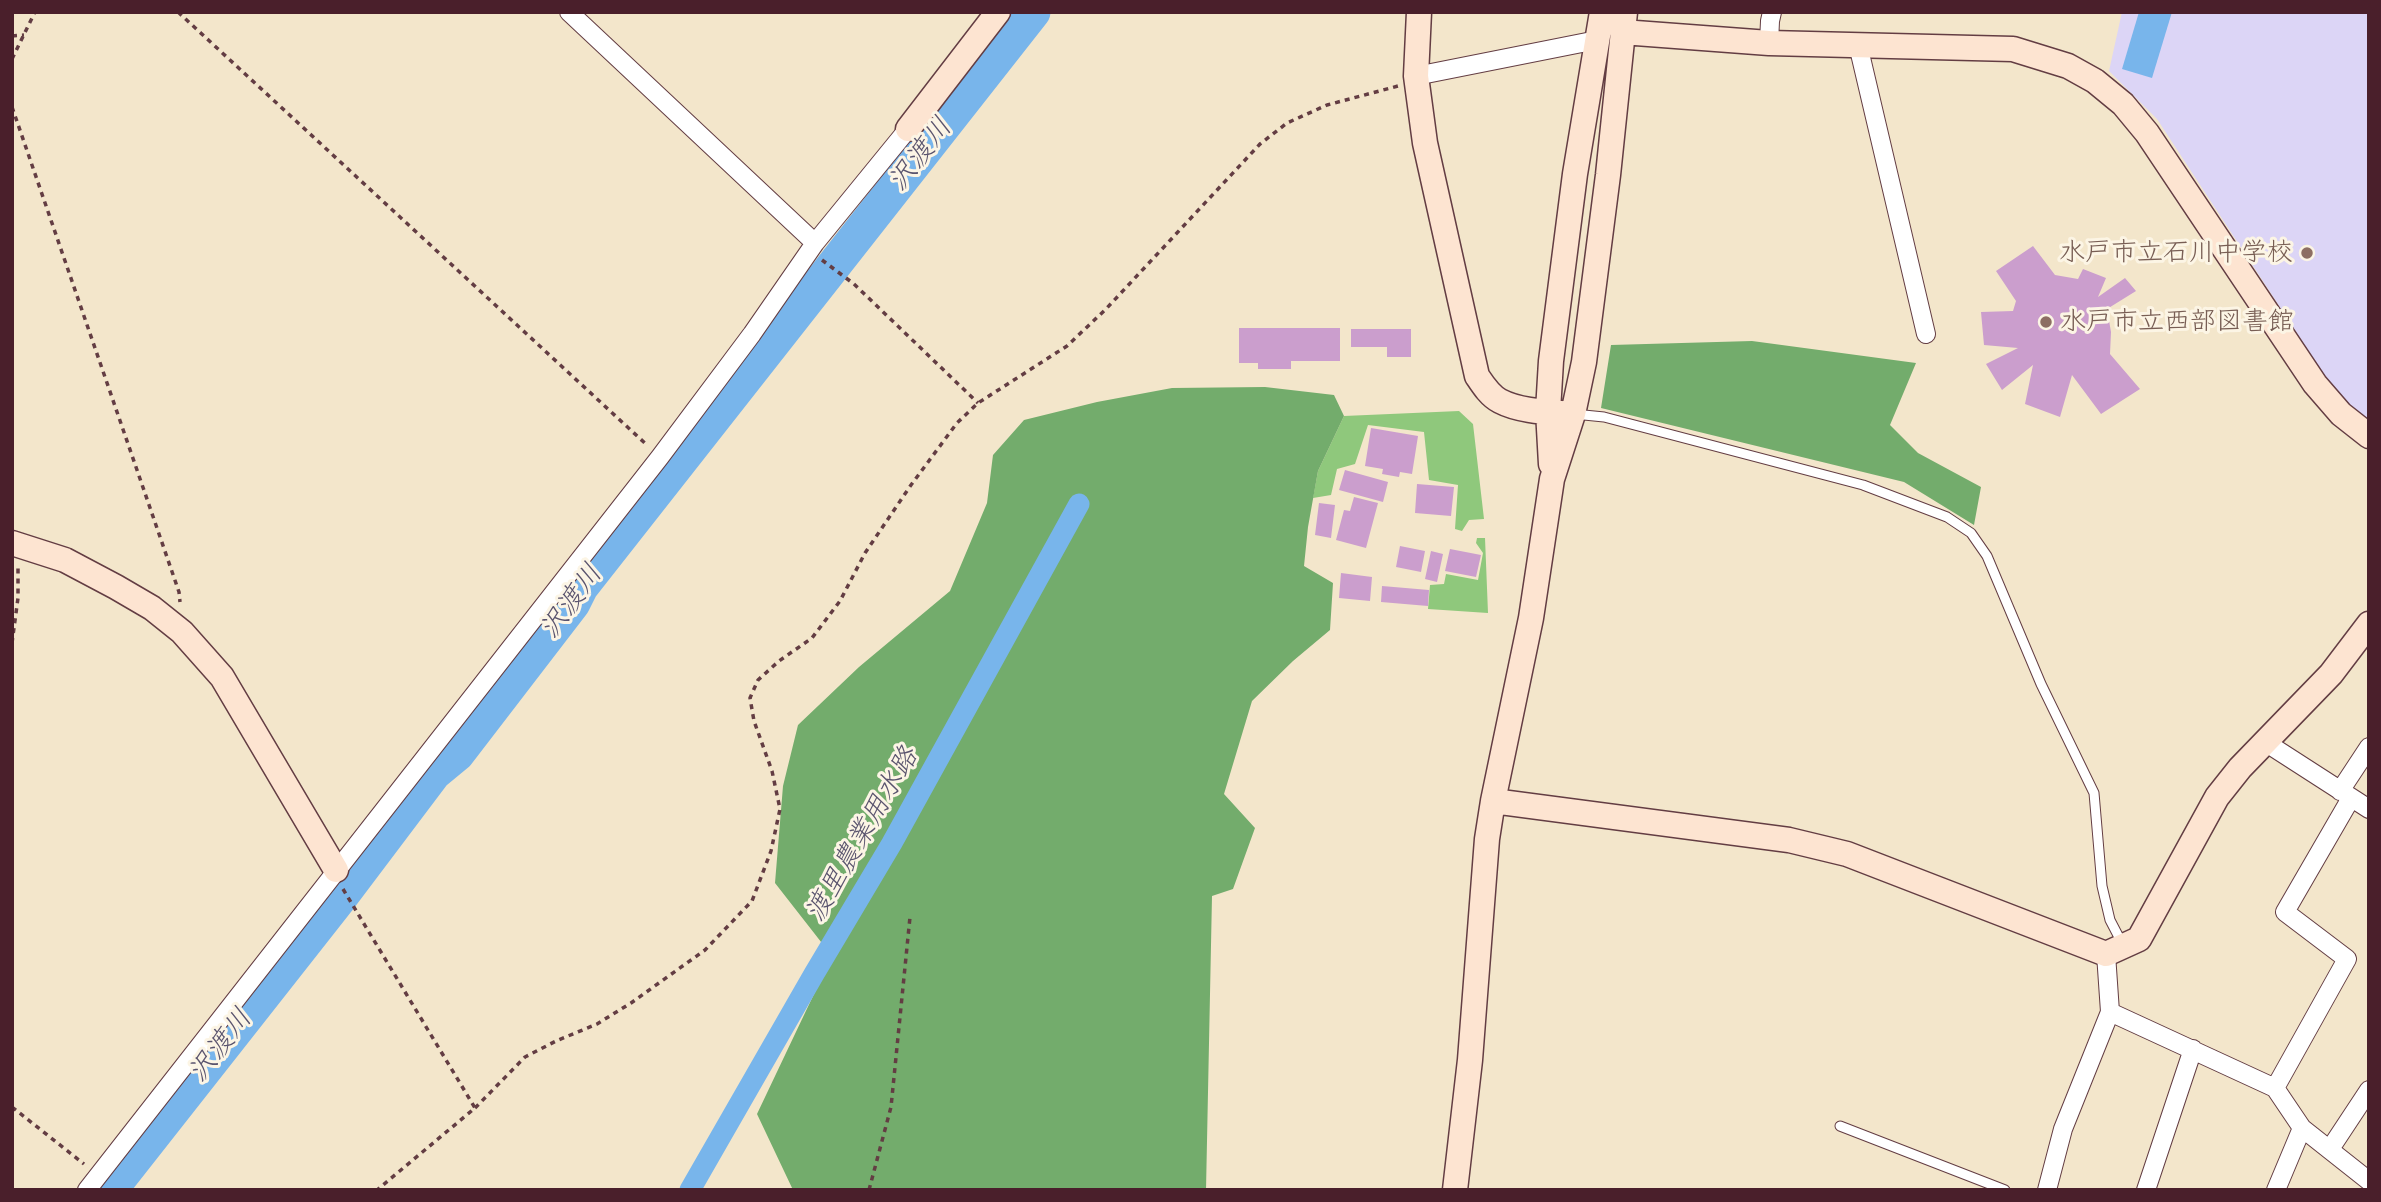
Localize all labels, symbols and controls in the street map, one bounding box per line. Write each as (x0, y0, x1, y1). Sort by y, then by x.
water label: 沢渡川 (882, 112, 960, 198)
place label: 水戸市立石川中学校 (2059, 237, 2293, 269)
marker: 水戸市立石川中学校 (2299, 245, 2315, 261)
place label: 水戸市立西部図書館 (2060, 306, 2294, 338)
marker: 水戸市立西部図書館 (2038, 314, 2054, 330)
water label: 沢渡川 (534, 558, 610, 646)
water label: 渡里農業用水路 (799, 742, 927, 928)
water label: 沢渡川 (182, 1003, 260, 1089)

